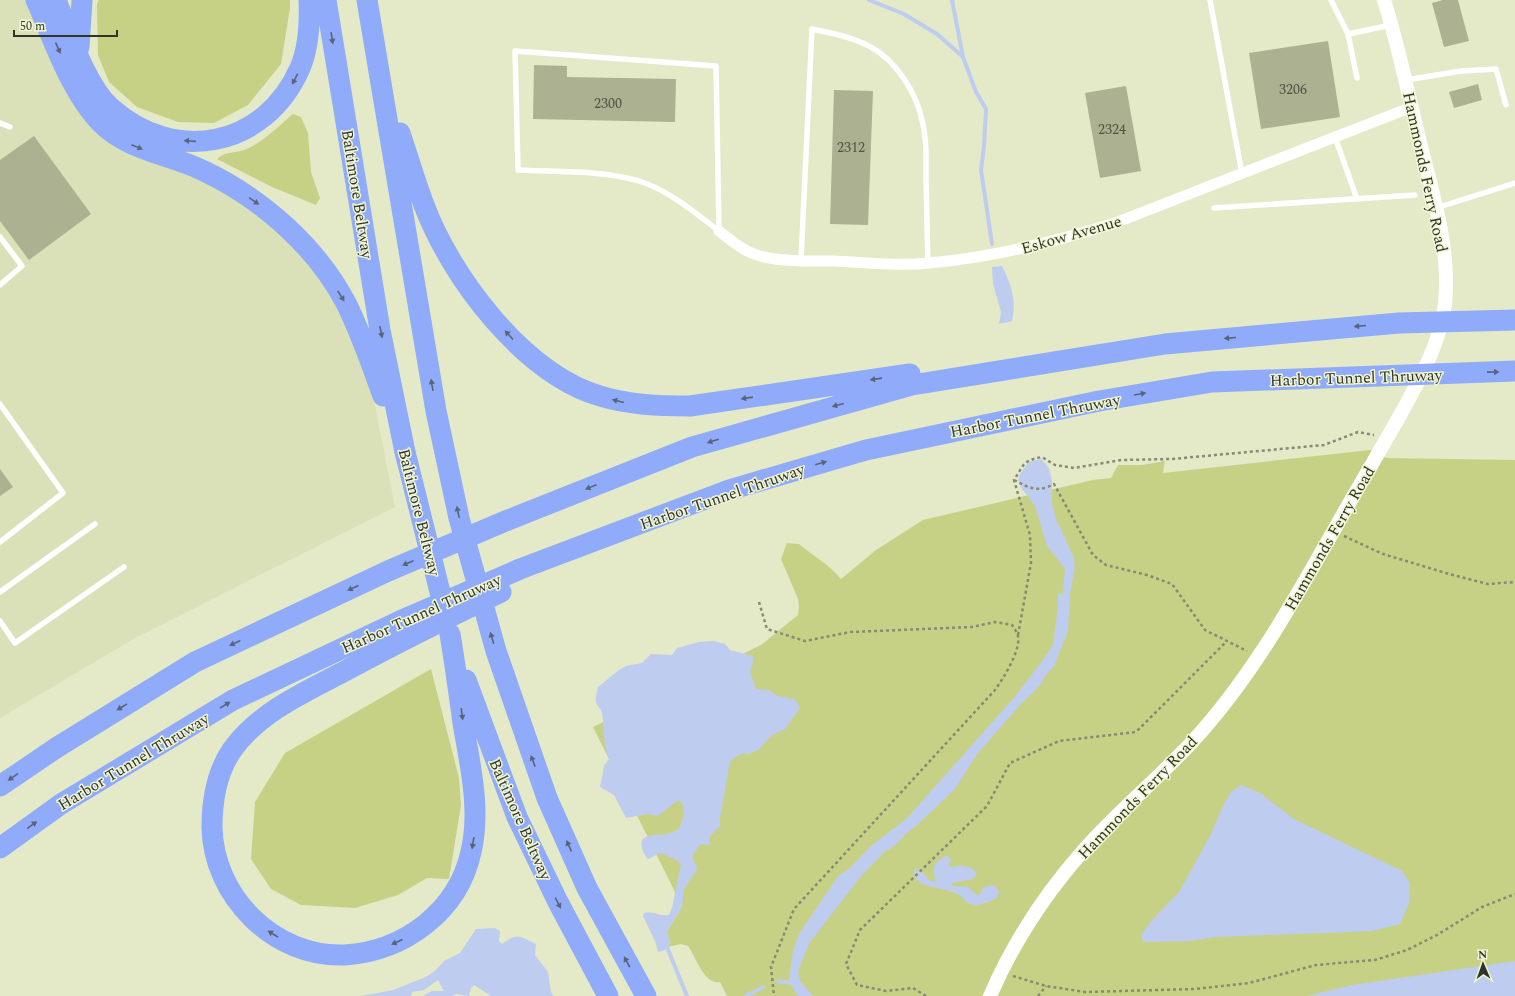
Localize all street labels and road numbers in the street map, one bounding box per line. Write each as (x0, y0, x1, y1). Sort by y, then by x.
street label: Hammonds Ferry Road (1396, 90, 1454, 255)
street label: Baltimore Beltway (335, 128, 379, 262)
street label: Eskow Avenue (1018, 209, 1124, 261)
street label: Harbor Tunnel Thruway (1269, 363, 1444, 393)
street label: Harbor Tunnel Thruway (948, 387, 1124, 444)
street label: Baltimore Beltway (392, 446, 447, 580)
street label: Harbor Tunnel Thruway (637, 457, 809, 536)
street label: Hammonds Ferry Road (1279, 462, 1381, 615)
street label: Harbor Tunnel Thruway (338, 567, 506, 660)
street label: Harbor Tunnel Thruway (53, 706, 215, 817)
street label: Hammonds Ferry Road (1072, 730, 1203, 865)
street label: Baltimore Beltway (483, 755, 558, 885)

